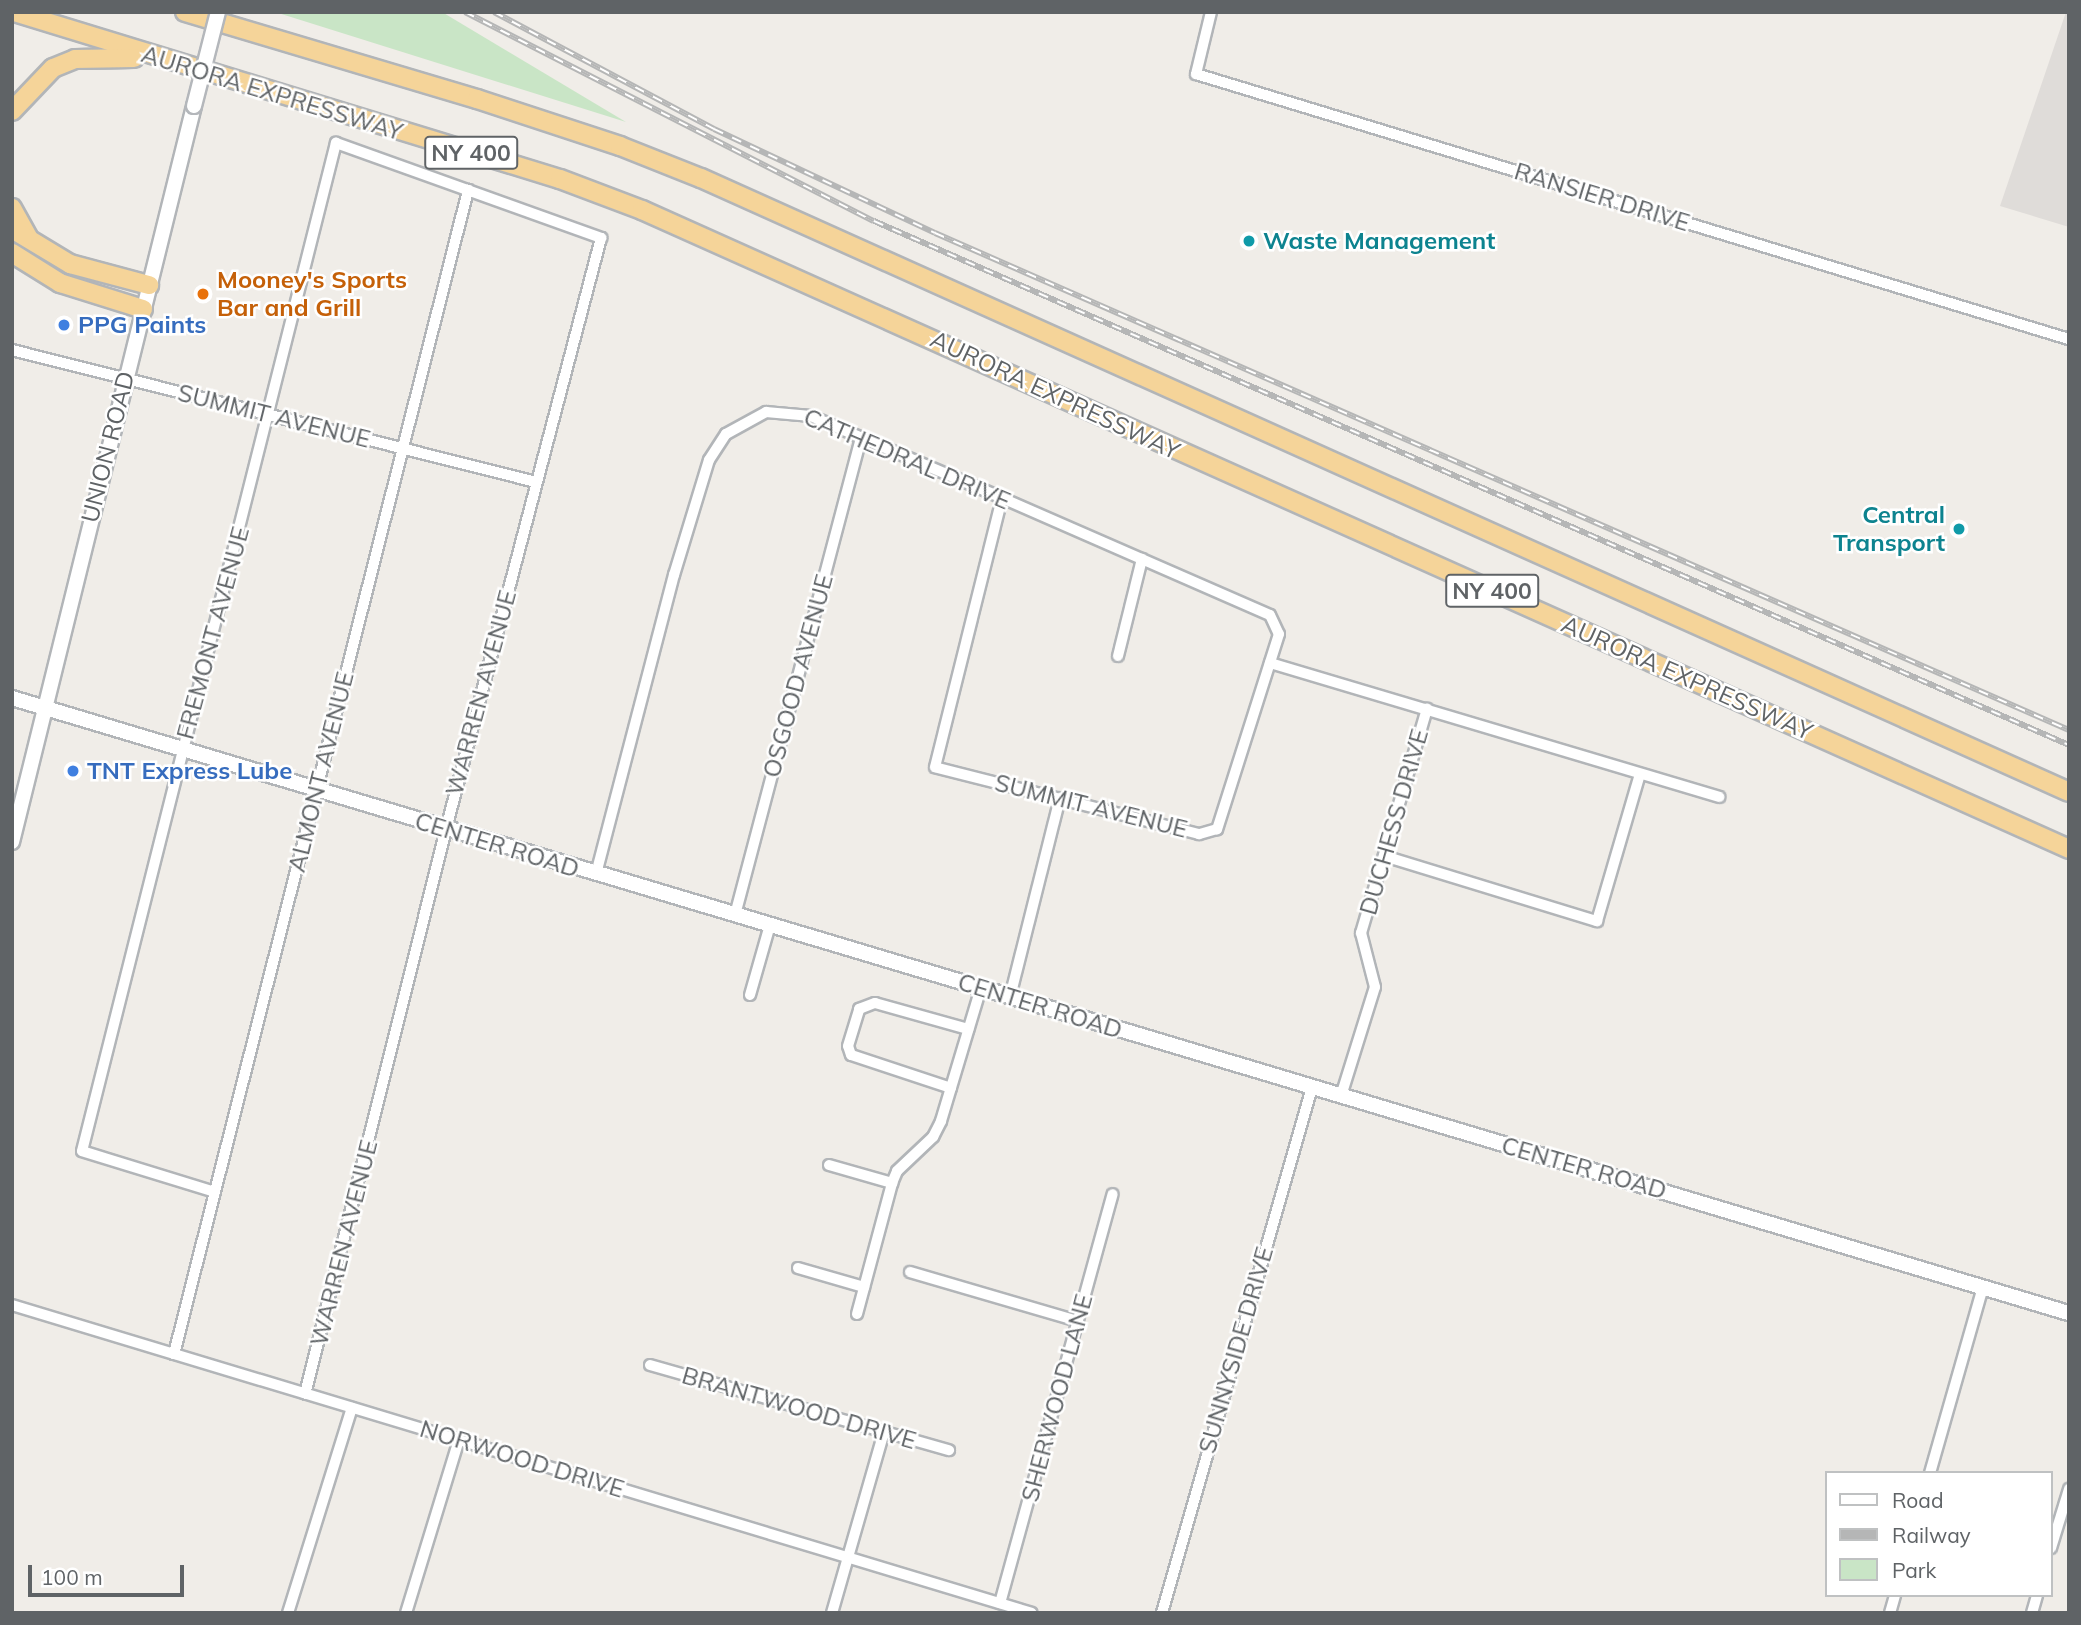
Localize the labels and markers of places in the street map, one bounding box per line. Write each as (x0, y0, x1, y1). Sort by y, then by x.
place label: Waste Management (1263, 227, 1495, 255)
marker: Waste Management (1241, 233, 1257, 249)
place label: Mooney's Sports Bar and Grill (217, 266, 407, 322)
marker: Mooney's Sports Bar and Grill (195, 286, 211, 302)
place label: PPG Paints (78, 311, 206, 339)
marker: PPG Paints (56, 317, 72, 333)
place label: Central Transport (1833, 501, 1945, 557)
marker: Central Transport (1951, 521, 1967, 537)
place label: TNT Express Lube (87, 757, 292, 785)
marker: TNT Express Lube (65, 763, 81, 779)

